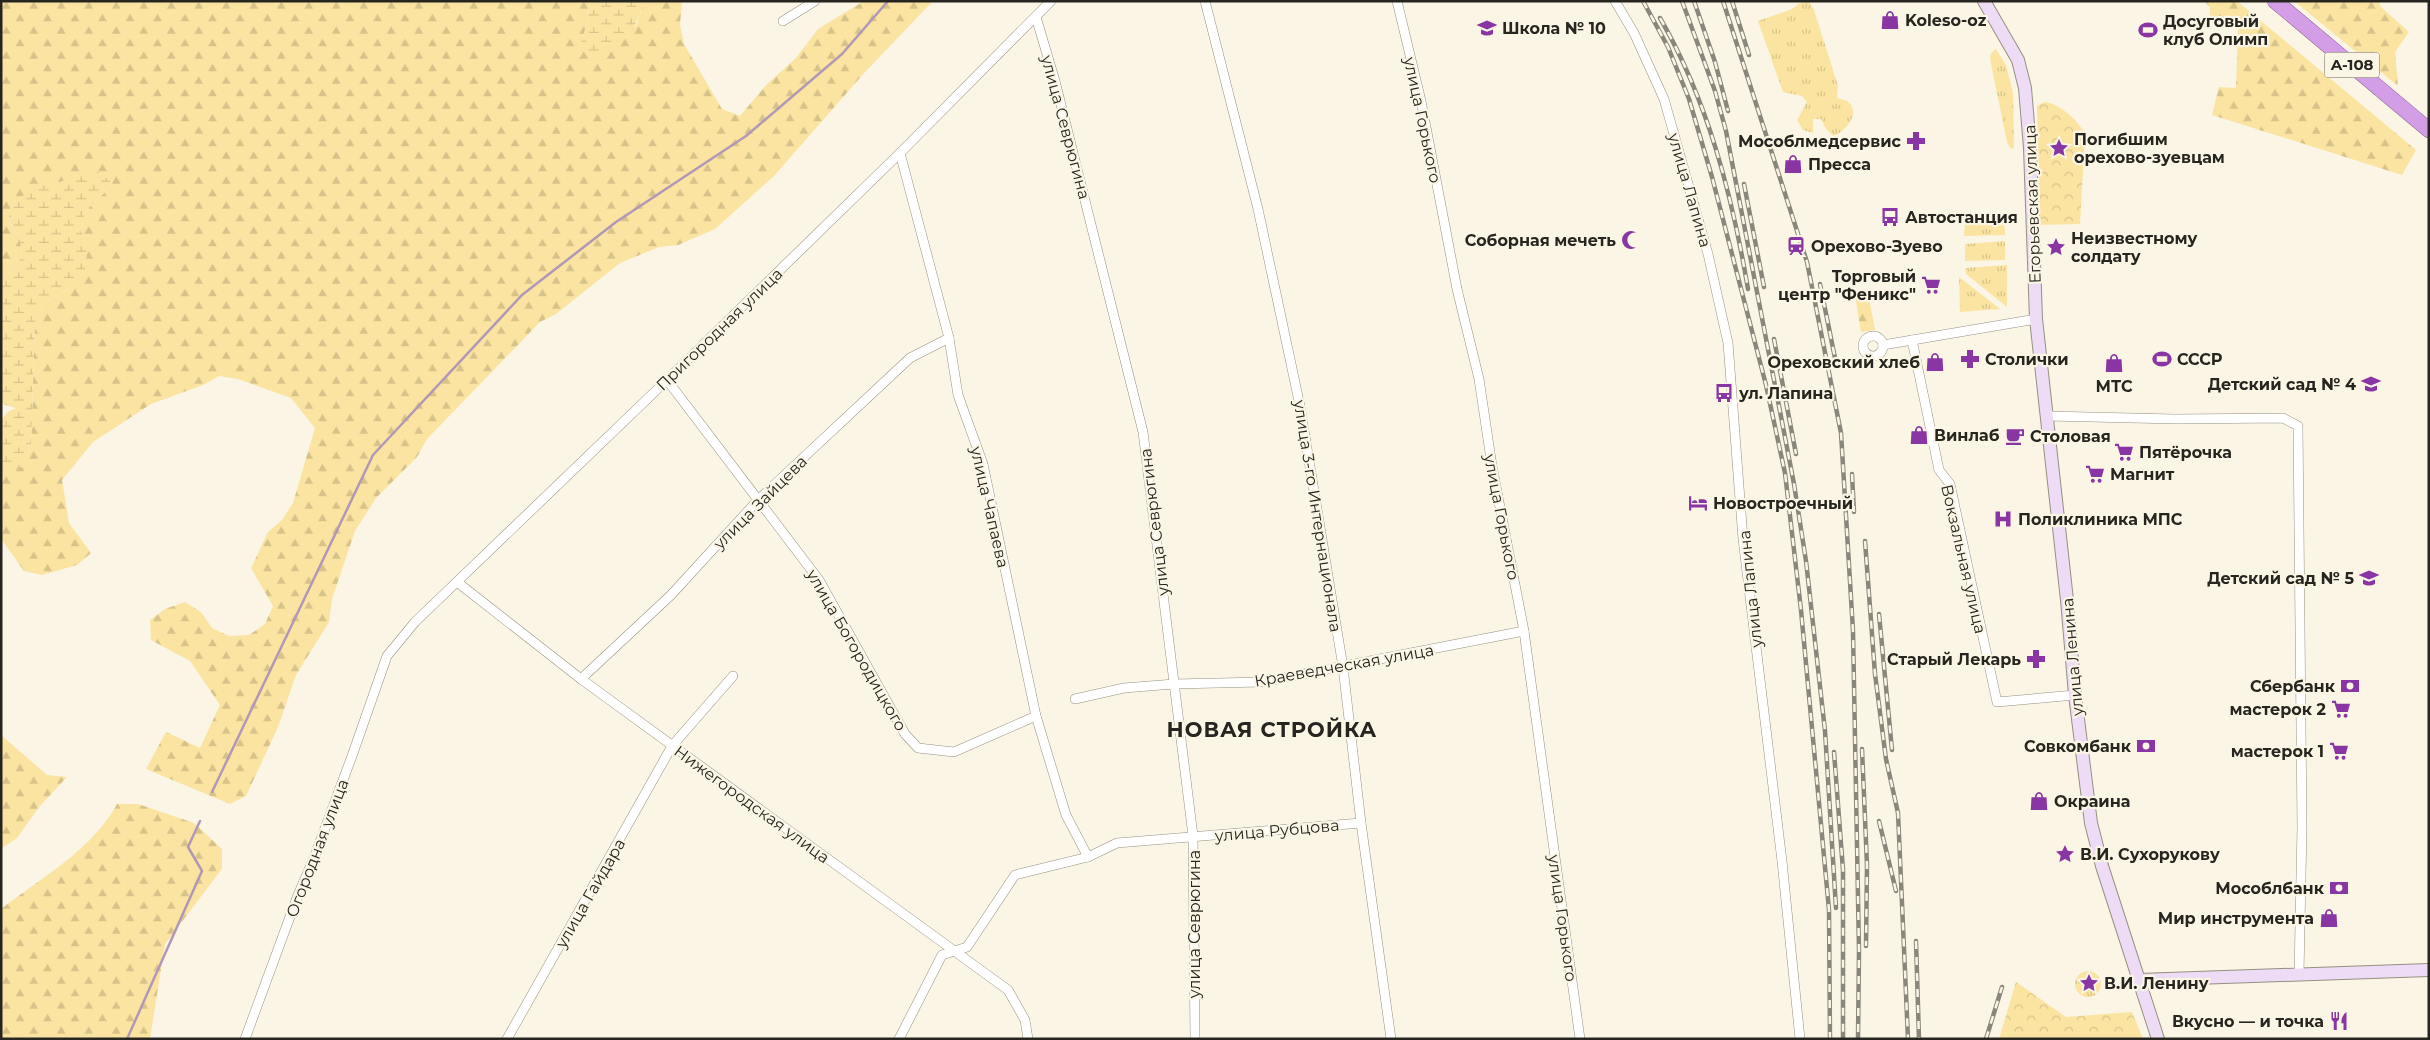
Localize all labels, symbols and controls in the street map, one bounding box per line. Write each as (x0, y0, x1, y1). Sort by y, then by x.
shop icon: Koleso-oz (1879, 9, 1901, 31)
place label: Koleso-oz (1905, 11, 1987, 30)
place label: Досуговый клуб Олимп (2163, 12, 2268, 49)
school or university icon: Школа № 10 (1476, 17, 1498, 39)
place label: Школа № 10 (1502, 19, 1606, 38)
sports icon: Досуговый клуб Олимп (2137, 19, 2159, 41)
street label: улица Севрюгина (1037, 52, 1094, 201)
road number: А-108 (2324, 52, 2380, 78)
street label: улица Горького (1400, 54, 1445, 185)
street label: Егорьевская улица (2020, 124, 2045, 284)
street label: улица Лапина (1664, 130, 1715, 249)
pharmacy icon: Мособлмедсервис (1905, 130, 1927, 152)
place label: Погибшим орехово-зуевцам (2074, 130, 2225, 167)
place label: Мособлмедсервис (1738, 132, 1902, 151)
place icon: Погибшим орехово-зуевцам (2048, 137, 2070, 159)
shop icon: Пресса (1782, 153, 1804, 175)
place label: Пресса (1808, 155, 1871, 174)
bus stop icon: Автостанция (1879, 206, 1901, 228)
place label: Автостанция (1905, 208, 2018, 227)
mosque icon: Соборная мечеть (1620, 229, 1642, 251)
place label: Неизвестному солдату (2071, 229, 2198, 266)
place label: Соборная мечеть (1465, 231, 1616, 250)
station icon: Орехово-Зуево (1785, 235, 1807, 257)
place icon: Неизвестному солдату (2045, 236, 2067, 258)
place label: Орехово-Зуево (1811, 237, 1943, 256)
street label: Пригородная улица (652, 264, 786, 395)
place label: Торговый центр "Феникс" (1778, 267, 1916, 304)
supermarket icon: Торговый центр "Феникс" (1920, 274, 1942, 296)
pharmacy icon: Столички (1959, 348, 1981, 370)
sports icon: СССР (2151, 348, 2173, 370)
place label: Столички (1985, 350, 2069, 369)
place label: СССР (2177, 350, 2223, 369)
shop icon: Ореховский хлеб (1924, 351, 1946, 373)
shop icon: МТС (2103, 352, 2125, 374)
place label: Ореховский хлеб (1768, 353, 1920, 372)
school or university icon: Детский сад № 4 (2360, 373, 2382, 395)
place label: Детский сад № 4 (2208, 375, 2356, 394)
place label: МТС (2095, 377, 2133, 396)
bus stop icon: ул. Лапина (1713, 382, 1735, 404)
place label: ул. Лапина (1738, 384, 1833, 403)
street label: улица 3-го Интернационала (1290, 398, 1345, 633)
shop icon: Винлаб (1908, 424, 1930, 446)
cafe icon: Столовая (2004, 425, 2026, 447)
place label: Винлаб (1934, 426, 2000, 445)
place label: Столовая (2030, 427, 2111, 446)
supermarket icon: Пятёрочка (2113, 441, 2135, 463)
place label: Пятёрочка (2139, 443, 2232, 462)
street label: улица Чапаева (966, 444, 1013, 570)
street label: улица Севрюгина (1136, 447, 1173, 598)
street label: улица Горького (1480, 451, 1523, 582)
street label: улица Зайцева (709, 452, 811, 554)
supermarket icon: Магнит (2084, 463, 2106, 485)
place label: Магнит (2110, 465, 2175, 484)
street label: Вокзальная улица (1937, 483, 1990, 636)
hotel icon: Новостроечный (1687, 492, 1709, 514)
place label: Новостроечный (1713, 494, 1853, 513)
hospital icon: Поликлиника МПС (1992, 508, 2014, 530)
place label: Поликлиника МПС (2018, 510, 2183, 529)
street label: улица Лапина (1735, 529, 1766, 650)
street label: улица Богородицкого (802, 565, 911, 734)
school or university icon: Детский сад № 5 (2358, 567, 2380, 589)
place label: Детский сад № 5 (2207, 569, 2354, 588)
street label: улица Ленина (2058, 597, 2087, 718)
street label: Краеведческая улица (1253, 640, 1435, 691)
pharmacy icon: Старый Лекарь (2025, 648, 2047, 670)
place label: Старый Лекарь (1887, 650, 2021, 669)
bank icon: Сбербанк (2339, 675, 2361, 697)
place label: Сбербанк (2250, 677, 2336, 696)
supermarket icon: мастерок 2 (2330, 698, 2352, 720)
place label: мастерок 2 (2230, 700, 2326, 719)
district label: НОВАЯ СТРОЙКА (1167, 717, 1377, 742)
bank icon: Совкомбанк (2135, 735, 2157, 757)
place label: Совкомбанк (2024, 737, 2132, 756)
supermarket icon: мастерок 1 (2328, 740, 2350, 762)
street label: Нижегородская улица (670, 742, 833, 867)
place label: мастерок 1 (2231, 742, 2324, 761)
street label: Огородная улица (282, 776, 353, 920)
shop icon: Окраина (2028, 790, 2050, 812)
place label: Окраина (2054, 792, 2131, 811)
street label: улица Рубцова (1213, 816, 1340, 845)
street label: улица Гайдара (551, 835, 629, 952)
place icon: В.И. Сухорукову (2054, 843, 2076, 865)
place label: В.И. Сухорукову (2080, 845, 2220, 864)
street label: улица Севрюгина (1185, 850, 1204, 999)
street label: улица Горького (1544, 852, 1581, 983)
bank icon: Мособлбанк (2328, 877, 2350, 899)
place label: Мособлбанк (2215, 879, 2325, 898)
shop icon: Мир инструмента (2318, 907, 2340, 929)
place label: Мир инструмента (2158, 909, 2314, 928)
place icon: В.И. Ленину (2078, 972, 2100, 994)
place label: В.И. Ленину (2104, 974, 2209, 993)
restaurant icon: Вкусно — и точка (2328, 1010, 2350, 1032)
place label: Вкусно — и точка (2172, 1012, 2324, 1031)

